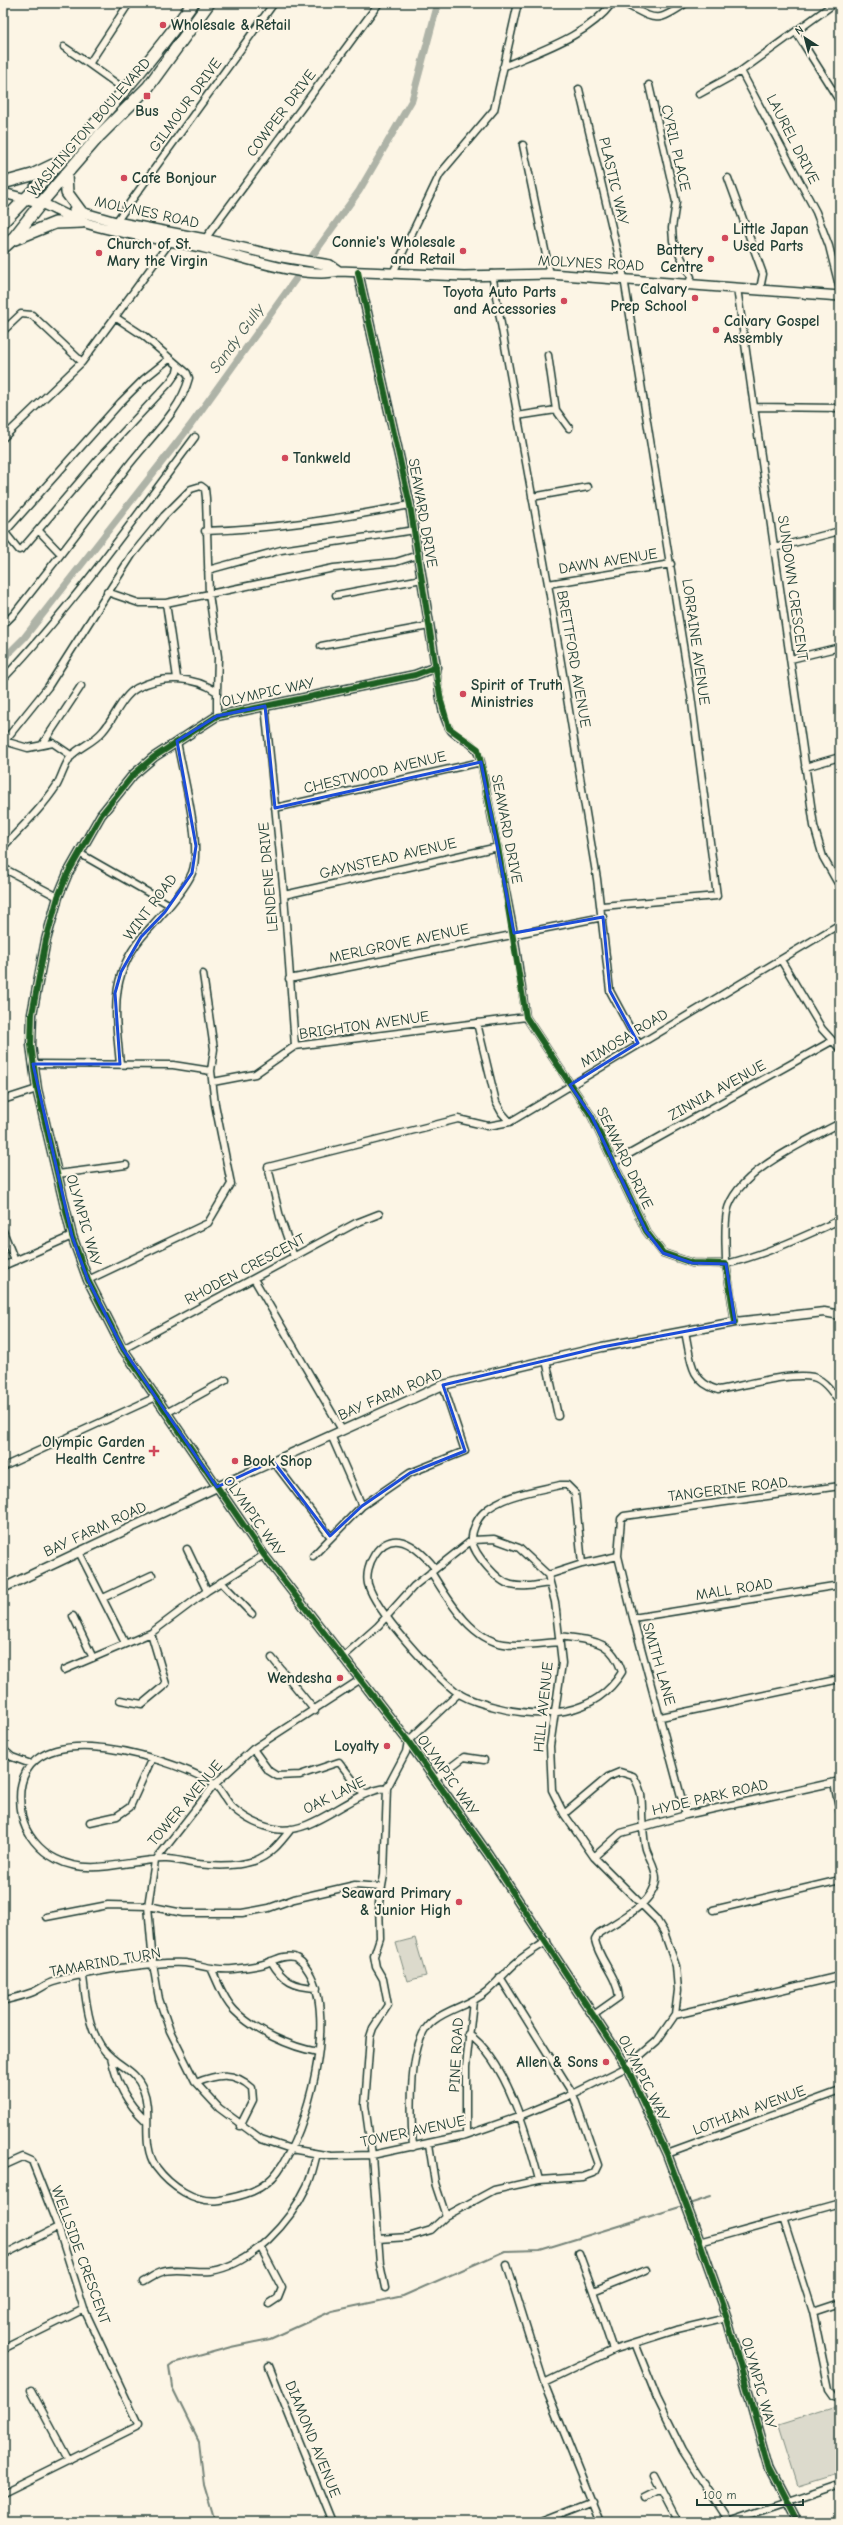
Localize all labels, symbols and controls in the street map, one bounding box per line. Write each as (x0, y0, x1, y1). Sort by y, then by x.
place label: Wholesale & Retail (171, 16, 291, 34)
north arrow (785, 18, 825, 58)
marker: Wholesale & Retail (158, 20, 168, 30)
text: N (793, 23, 806, 38)
street label: WASHINGTON BOULEVARD (24, 54, 154, 200)
street label: GILMOUR DRIVE (145, 54, 225, 156)
street label: COWPER DRIVE (242, 66, 320, 160)
marker: Bus (142, 91, 152, 101)
street label: LAUREL DRIVE (763, 91, 823, 187)
place label: Bus (135, 102, 159, 120)
street label: CYRIL PLACE (657, 103, 695, 193)
street label: PLASTIC WAY (595, 135, 633, 227)
place label: Cafe Bonjour (132, 169, 216, 187)
marker: Cafe Bonjour (119, 173, 129, 183)
street label: MOLYNES ROAD (93, 192, 201, 232)
place label: Little Japan Used Parts (733, 220, 809, 255)
place label: Connie's Wholesale and Retail (332, 233, 455, 268)
marker: Little Japan Used Parts (720, 233, 730, 243)
place label: Church of St. Mary the Virgin (107, 235, 208, 270)
place label: Battery Centre (656, 241, 703, 276)
marker: Connie's Wholesale and Retail (458, 246, 468, 256)
marker: Church of St. Mary the Virgin (94, 248, 104, 258)
street label: MOLYNES ROAD (537, 251, 645, 275)
marker: Battery Centre (706, 254, 716, 264)
place label: Calvary Prep School (610, 280, 687, 315)
place label: Toyota Auto Parts and Accessories (443, 283, 556, 318)
marker: Calvary Prep School (690, 293, 700, 303)
marker: Toyota Auto Parts and Accessories (559, 296, 569, 306)
water label: Sandy Gully (206, 300, 268, 377)
place label: Calvary Gospel Assembly (724, 312, 820, 347)
marker: Calvary Gospel Assembly (711, 325, 721, 335)
place label: Tankweld (293, 449, 351, 467)
marker: Tankweld (280, 453, 290, 463)
street label: SEAWARD DRIVE (404, 457, 442, 569)
street label: SUNDOWN CRESCENT (774, 514, 812, 662)
street label: DAWN AVENUE (557, 544, 659, 578)
street label: LORRAINE AVENUE (678, 578, 714, 706)
street label: BRETTFORD AVENUE (553, 589, 595, 729)
street label: OLYMPIC WAY (220, 673, 316, 711)
place label: Spirit of Truth Ministries (471, 676, 563, 711)
marker: Spirit of Truth Ministries (458, 689, 468, 699)
street label: CHESTWOOD AVENUE (302, 747, 448, 797)
street label: SEAWARD DRIVE (488, 773, 526, 885)
street label: LENDENE DRIVE (254, 821, 282, 933)
street label: GAYNSTEAD AVENUE (318, 833, 458, 883)
street label: WINT ROAD (119, 870, 181, 944)
street label: MERLGROVE AVENUE (327, 919, 471, 967)
street label: MIMOSA ROAD (577, 1005, 671, 1071)
street label: BRIGHTON AVENUE (298, 1007, 430, 1043)
street label: ZINNIA AVENUE (665, 1056, 769, 1124)
street label: SEAWARD DRIVE (593, 1104, 657, 1212)
street label: OLYMPIC WAY (62, 1172, 106, 1268)
street label: RHODEN CRESCENT (182, 1229, 309, 1308)
street label: BAY FARM ROAD (335, 1364, 445, 1424)
place label: Olympic Garden Health Centre (42, 1433, 145, 1468)
marker: Olympic Garden Health Centre (148, 1445, 160, 1457)
place label: Book Shop (243, 1452, 312, 1470)
marker: Book Shop (230, 1456, 240, 1466)
street label: OLYMPIC WAY (220, 1472, 289, 1560)
street label: TANGERINE ROAD (667, 1473, 789, 1505)
street label: BAY FARM ROAD (41, 1497, 149, 1561)
street label: MALL ROAD (694, 1574, 774, 1604)
street label: SMITH LANE (639, 1620, 679, 1708)
street label: HILL AVENUE (529, 1661, 557, 1753)
place label: Wendesha (267, 1669, 332, 1687)
marker: Wendesha (335, 1673, 345, 1683)
street label: OLYMPIC WAY (414, 1731, 483, 1819)
place label: Loyalty (334, 1737, 379, 1755)
marker: Loyalty (382, 1741, 392, 1751)
street label: TOWER AVENUE (144, 1756, 226, 1850)
street label: OAK LANE (300, 1772, 368, 1818)
street label: HYDE PARK ROAD (650, 1775, 770, 1819)
place label: Seaward Primary & Junior High (342, 1884, 451, 1919)
marker: Seaward Primary & Junior High (454, 1897, 464, 1907)
street label: TAMARIND TURN (48, 1943, 162, 1981)
street label: PINE ROAD (445, 2017, 467, 2093)
street label: OLYMPIC WAY (615, 2032, 673, 2124)
place label: Allen & Sons (517, 2053, 598, 2071)
marker: Allen & Sons (601, 2057, 611, 2067)
street label: LOTHIAN AVENUE (690, 2081, 808, 2139)
street label: TOWER AVENUE (359, 2111, 467, 2151)
street label: WELLSIDE CRESCENT (48, 2183, 115, 2327)
street label: OLYMPIC WAY (737, 2335, 781, 2431)
street label: DIAMOND AVENUE (281, 2378, 345, 2500)
scale bar (697, 2481, 803, 2507)
text: 100 m (703, 2488, 736, 2502)

